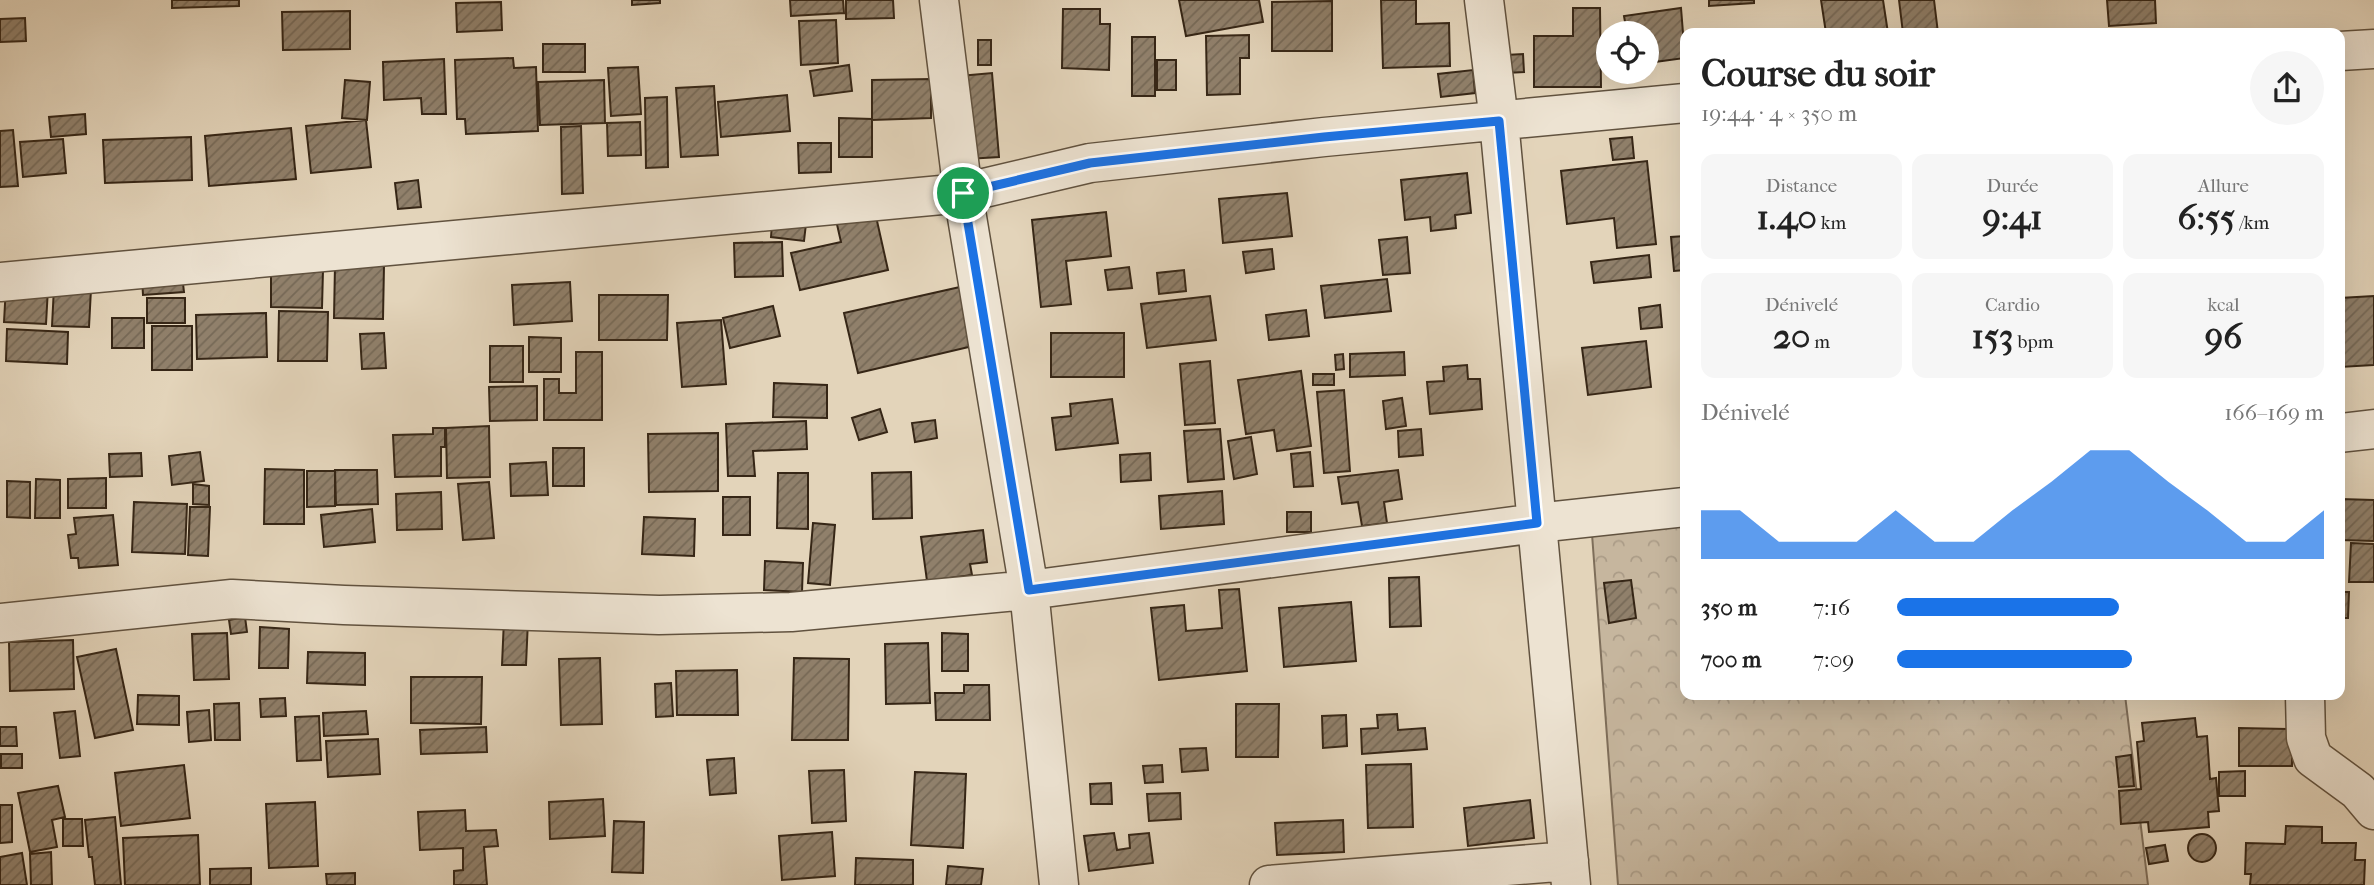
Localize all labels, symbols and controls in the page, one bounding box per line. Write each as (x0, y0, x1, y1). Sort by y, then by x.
map controls (1596, 21, 1659, 84)
button: locate (1596, 21, 1659, 84)
text: Course du soir (1701, 51, 1935, 96)
button: share (2250, 51, 2324, 125)
text: 19:44 · 4 × 350 m (1701, 100, 1857, 127)
pin (933, 163, 993, 223)
icon: arrive (944, 174, 982, 212)
text: Distance (1766, 175, 1837, 197)
text: Durée (1986, 175, 2039, 197)
text: Allure (2198, 175, 2249, 197)
text: 1.40 (1757, 197, 1817, 238)
text: 9:41 (1983, 197, 2043, 238)
text: 6:55 (2178, 197, 2235, 238)
text: km (1817, 212, 1846, 234)
text: /km (2235, 212, 2269, 234)
text: Dénivelé (1765, 294, 1838, 316)
text: Cardio (1985, 294, 2040, 316)
text: kcal (2208, 294, 2239, 316)
text: 20 (1773, 316, 1810, 357)
text: 153 (1972, 316, 2013, 357)
text: 96 (2205, 316, 2242, 357)
text: m (1810, 331, 1830, 353)
text: bpm (2013, 331, 2053, 353)
text: Dénivelé (1701, 399, 1790, 426)
text: 166–169 m (2224, 399, 2324, 426)
text: 350 m (1701, 594, 1757, 621)
text: 7:16 (1813, 594, 1850, 621)
text: 700 m (1701, 646, 1761, 673)
text: 7:09 (1813, 646, 1854, 673)

